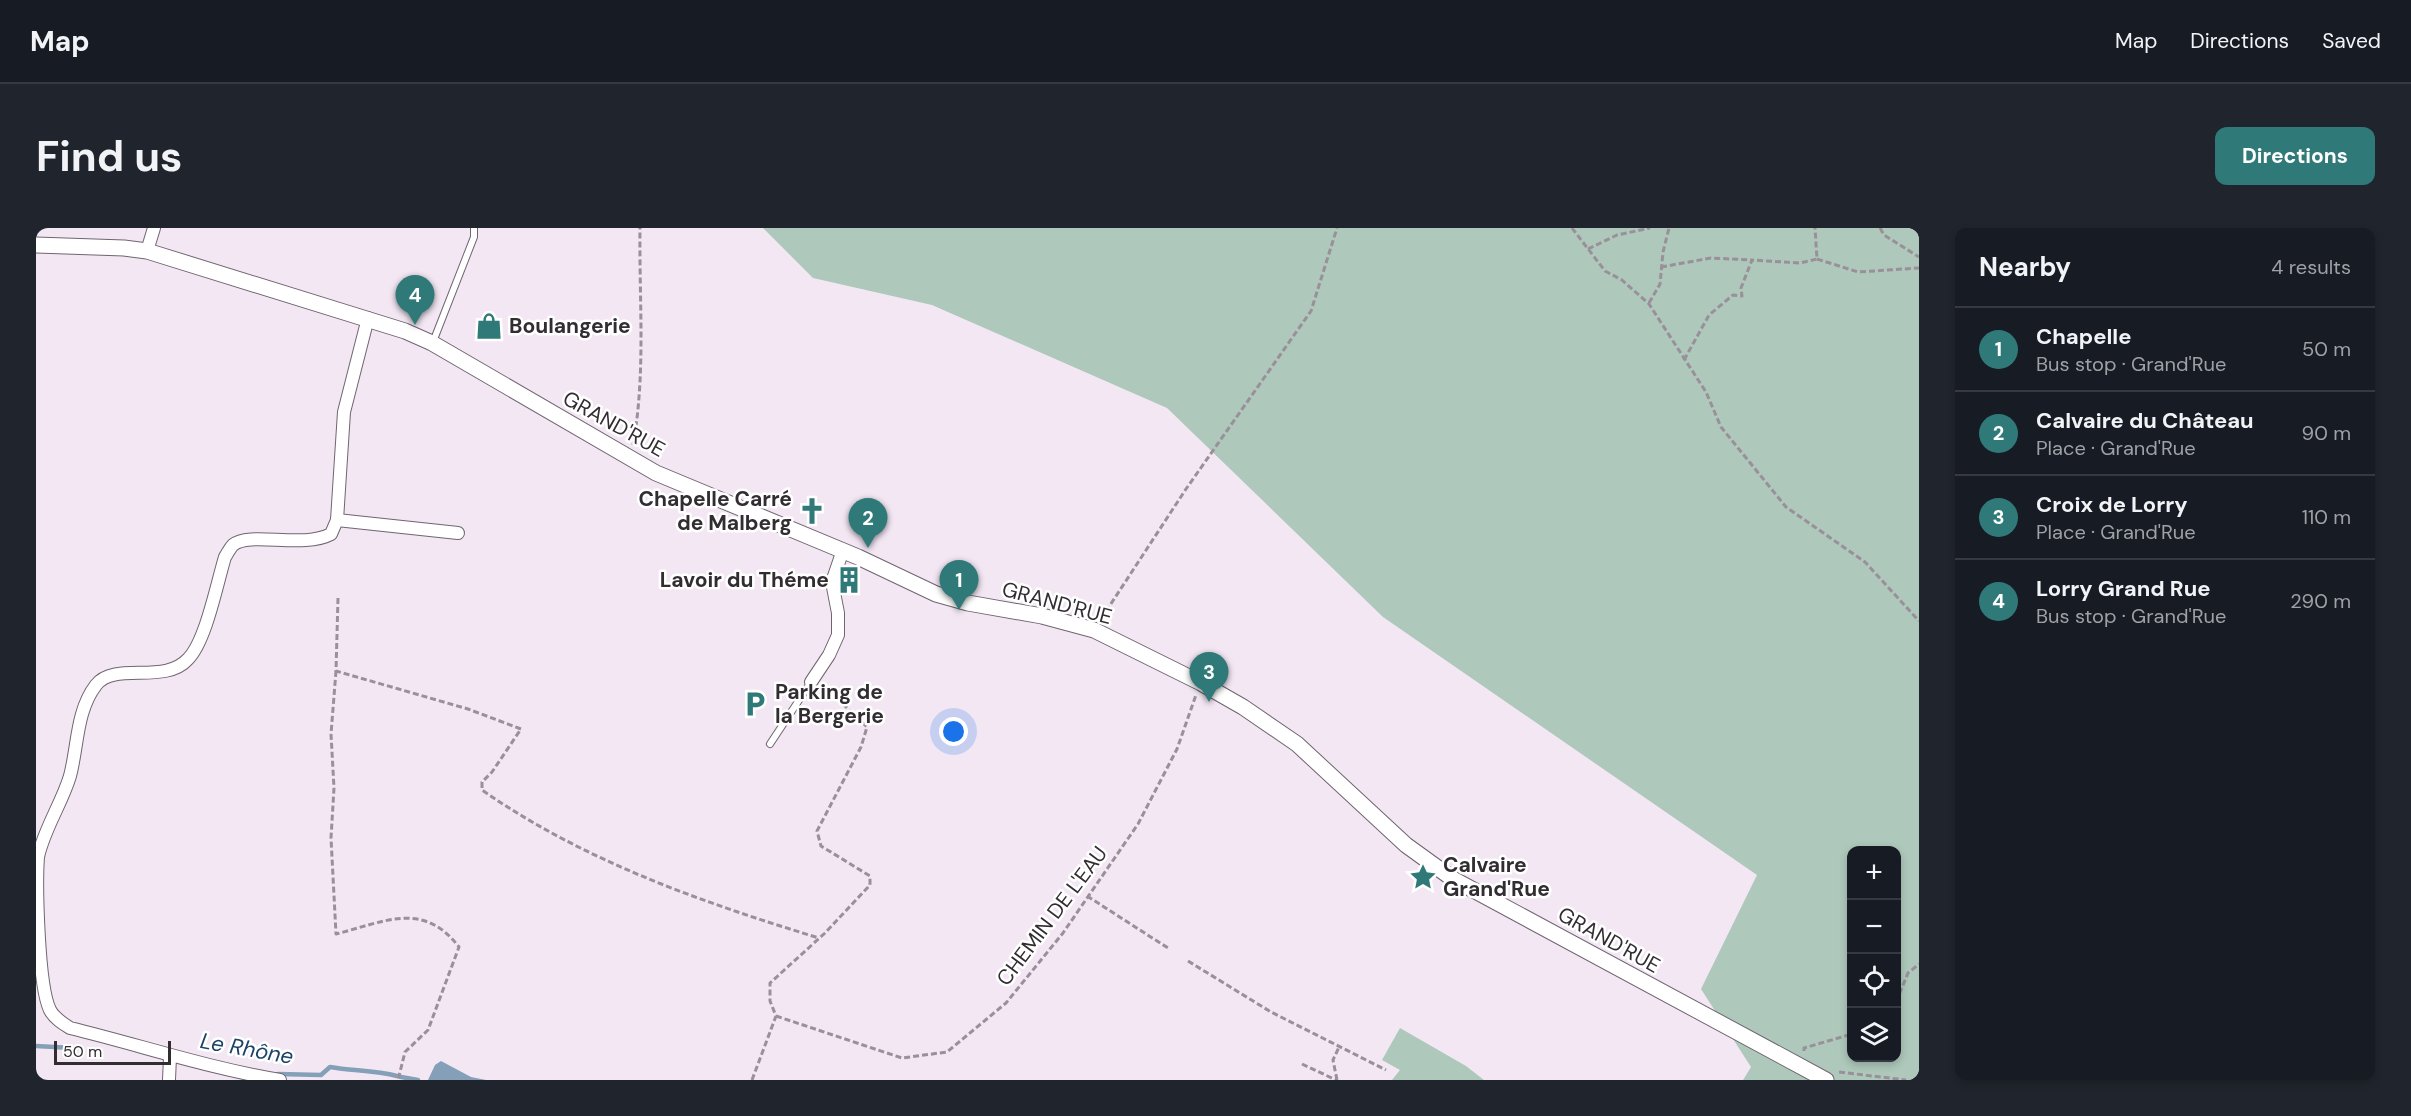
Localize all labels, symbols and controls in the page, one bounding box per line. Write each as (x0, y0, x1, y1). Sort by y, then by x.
text: Map (30, 23, 90, 60)
text: Map (2115, 27, 2157, 55)
text: Directions (2190, 27, 2289, 55)
text: Saved (2322, 27, 2381, 55)
button: Directions (2215, 127, 2375, 185)
text: Find us (36, 129, 182, 184)
text: Nearby (1979, 250, 2071, 284)
text: 4 results (2271, 254, 2351, 280)
pin: 4 (396, 276, 434, 325)
shop icon: Boulangerie (474, 311, 504, 341)
place label: Boulangerie (509, 312, 631, 340)
text: Chapelle (2036, 322, 2131, 351)
text: 1 (1995, 336, 2002, 362)
text: 50 m (2302, 336, 2351, 362)
text: Bus stop · Grand'Rue (2036, 351, 2226, 377)
street label: GRAND'RUE (558, 384, 670, 464)
text: Calvaire du Château (2036, 406, 2254, 435)
text: 2 (1993, 420, 2004, 446)
text: 90 m (2302, 420, 2351, 446)
text: Place · Grand'Rue (2036, 435, 2196, 461)
place label: Chapelle Carré de Malberg (639, 485, 792, 537)
text: Croix de Lorry (2036, 490, 2188, 519)
church icon: Chapelle Carré de Malberg (797, 496, 827, 526)
pin: 2 (848, 498, 888, 548)
text: 3 (1992, 504, 2005, 530)
text: 110 m (2302, 504, 2351, 530)
text: Place · Grand'Rue (2036, 519, 2196, 545)
pin: 1 (940, 560, 978, 610)
building icon: Lavoir du Théme (834, 565, 864, 595)
place label: Lavoir du Théme (660, 566, 829, 594)
text: Lorry Grand Rue (2036, 574, 2211, 603)
street label: GRAND'RUE (999, 575, 1115, 631)
text: 4 (1992, 588, 2005, 614)
text: 290 m (2290, 588, 2351, 614)
text: Bus stop · Grand'Rue (2036, 603, 2226, 629)
pin: 3 (1190, 652, 1228, 702)
place label: Parking de la Bergerie (775, 678, 884, 730)
parking icon: Parking de la Bergerie (740, 689, 770, 719)
your location (939, 717, 968, 746)
street label: CHEMIN DE L'EAU (990, 841, 1114, 991)
map controls (1847, 846, 1901, 1062)
button: + (1847, 846, 1901, 900)
place label: Calvaire Grand'Rue (1443, 851, 1550, 903)
place icon: Calvaire Grand'Rue (1408, 862, 1438, 892)
street label: GRAND'RUE (1553, 900, 1665, 980)
button: − (1847, 900, 1901, 954)
button: locate (1847, 954, 1901, 1008)
button: layers (1847, 1008, 1901, 1062)
water label: Le Rhône (198, 1026, 296, 1071)
scale bar (54, 1038, 171, 1066)
text: 50 m (63, 1041, 102, 1062)

